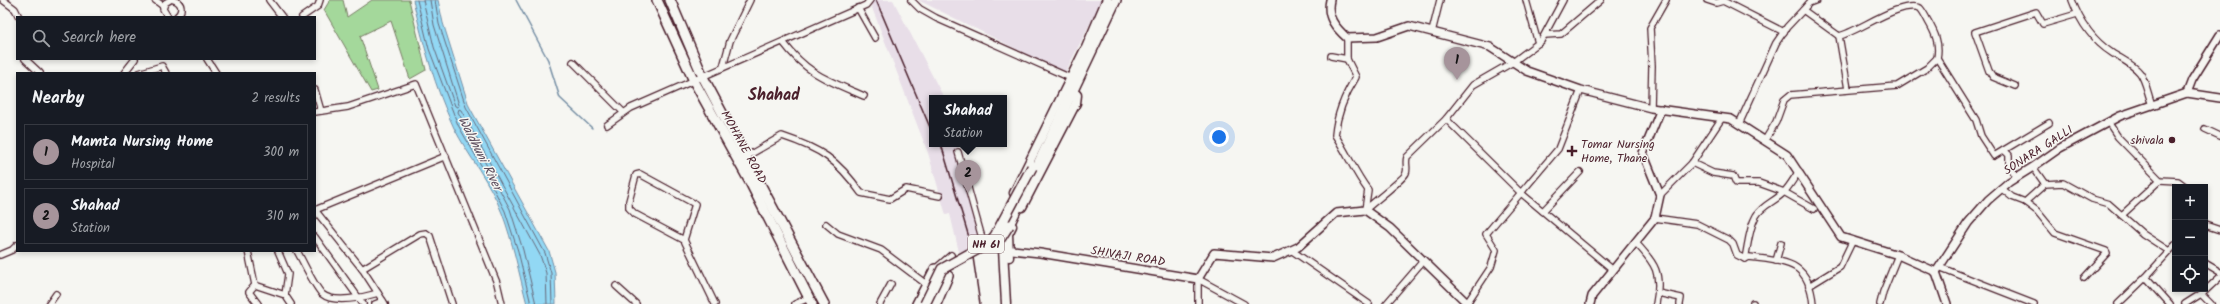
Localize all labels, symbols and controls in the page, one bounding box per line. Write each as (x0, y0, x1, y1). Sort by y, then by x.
search box (16, 16, 316, 60)
text: Search here (62, 26, 136, 50)
icon: search (30, 27, 52, 49)
pin: 1 (1444, 47, 1470, 80)
district label: Shahad (748, 83, 800, 108)
text: Nearby (32, 85, 84, 112)
text: 2 results (252, 88, 300, 109)
popup (929, 95, 1007, 147)
text: Shahad (944, 99, 992, 123)
street label: MOHANE ROAD (715, 107, 772, 188)
water label: Waldhuni River (452, 113, 509, 197)
street label: SONARA GALLI (2000, 121, 2077, 180)
text: Station (944, 123, 983, 144)
your location (1209, 127, 1229, 147)
text: Mamta Nursing Home (71, 130, 213, 154)
place label: shivala (2130, 131, 2164, 150)
place label: Tomar Nursing Home, Thane (1581, 135, 1655, 168)
marker: shivala (2167, 135, 2177, 145)
text: 1 (44, 142, 48, 163)
text: 300 m (263, 142, 299, 163)
marker: Tomar Nursing Home, Thane (1566, 145, 1578, 157)
text: Hospital (71, 154, 115, 175)
pin: 2 (955, 160, 981, 193)
map controls (2172, 184, 2208, 292)
button: + (2172, 184, 2208, 220)
text: Shahad (71, 194, 120, 218)
text: 2 (42, 206, 50, 227)
text: 310 m (265, 206, 299, 227)
text: Station (71, 218, 110, 239)
button: − (2172, 220, 2208, 256)
road number: NH 61 (968, 235, 1004, 253)
street label: SHIVAJI ROAD (1089, 241, 1167, 272)
button: locate (2172, 256, 2208, 292)

